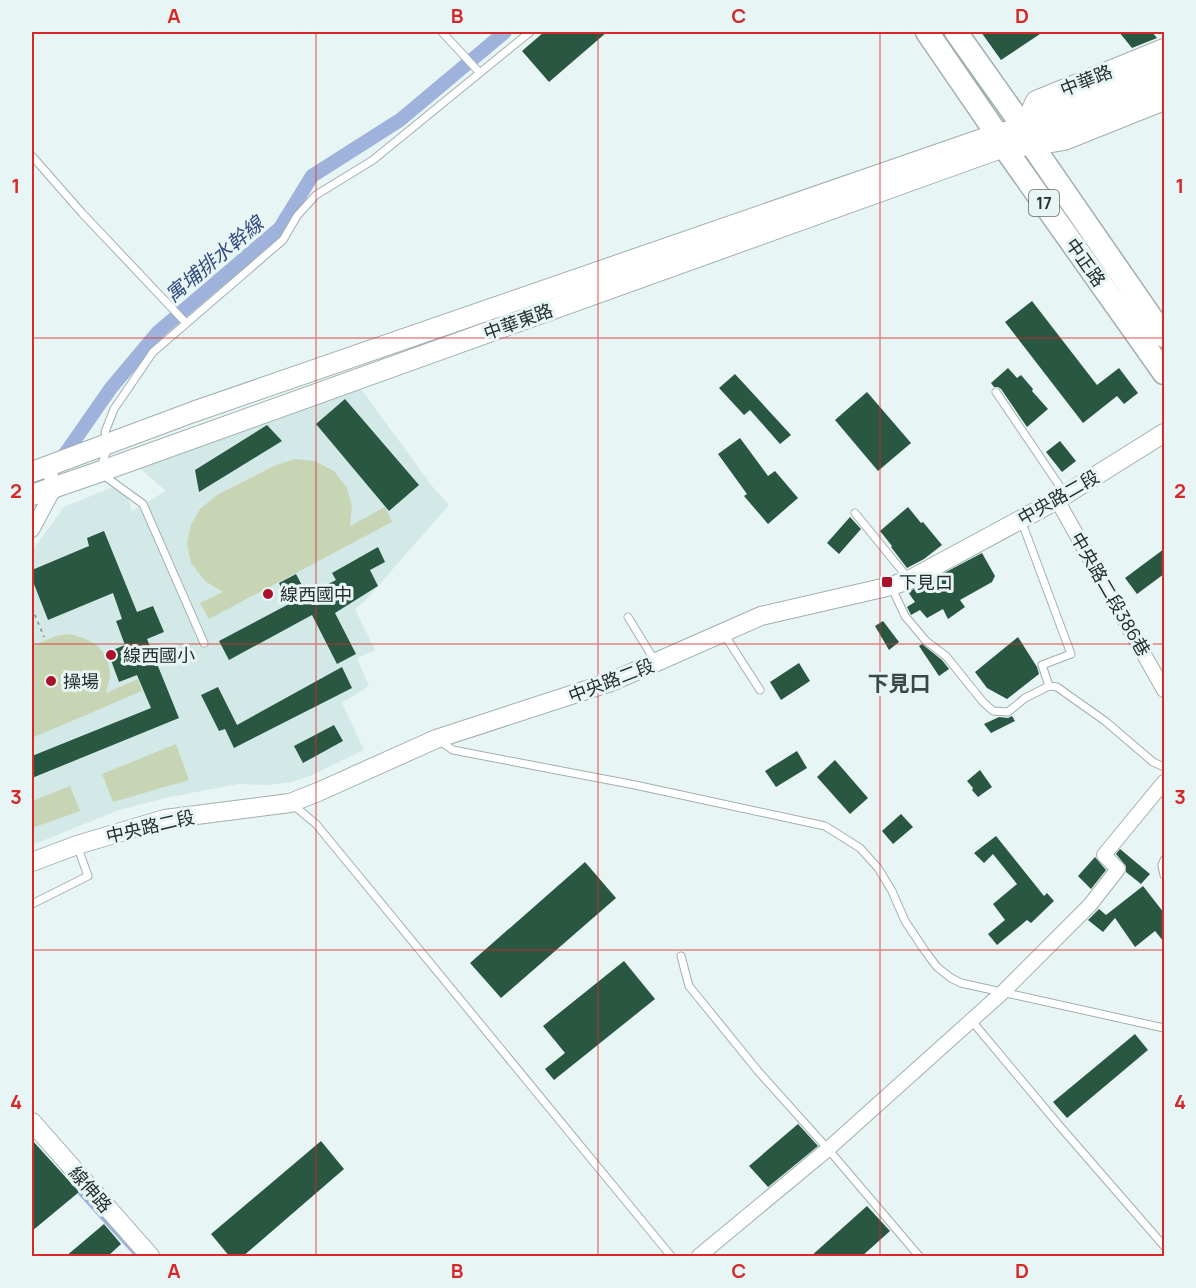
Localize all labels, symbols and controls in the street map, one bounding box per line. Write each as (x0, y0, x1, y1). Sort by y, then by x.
text: A (167, 2, 181, 29)
text: B (451, 2, 464, 29)
text: C (732, 2, 746, 29)
text: D (1015, 2, 1029, 29)
street label: 中華路 (1056, 59, 1116, 101)
text: 1 (12, 172, 20, 199)
text: 1 (1176, 172, 1184, 199)
road number: 17 (1029, 190, 1059, 216)
water label: 寓埔排水幹線 (159, 209, 270, 308)
street label: 中正路 (1061, 233, 1111, 291)
street label: 中華東路 (480, 297, 556, 345)
street label: 中央路二段 (1013, 464, 1103, 530)
text: 2 (10, 477, 22, 504)
text: 2 (1174, 477, 1186, 504)
street label: 中央路二段386巷 (1066, 528, 1156, 660)
place label: 下見口 (899, 570, 953, 594)
marker: 下見口 (880, 575, 894, 589)
place label: 線西國中 (280, 582, 352, 606)
marker: 線西國中 (261, 587, 275, 601)
place label: 線西國小 (123, 643, 195, 667)
marker: 線西國小 (104, 648, 118, 662)
street label: 中央路二段 (565, 653, 657, 707)
place label: 操場 (63, 669, 99, 693)
district label: 下見口 (868, 669, 931, 697)
marker: 操場 (44, 674, 58, 688)
text: 3 (10, 783, 22, 810)
text: 3 (1174, 783, 1186, 810)
street label: 中央路二段 (103, 804, 197, 848)
text: 4 (10, 1088, 22, 1115)
text: 4 (1174, 1088, 1186, 1115)
street label: 線伸路 (64, 1161, 118, 1217)
text: A (167, 1257, 181, 1284)
text: B (451, 1257, 464, 1284)
text: C (732, 1257, 746, 1284)
text: D (1015, 1257, 1029, 1284)

